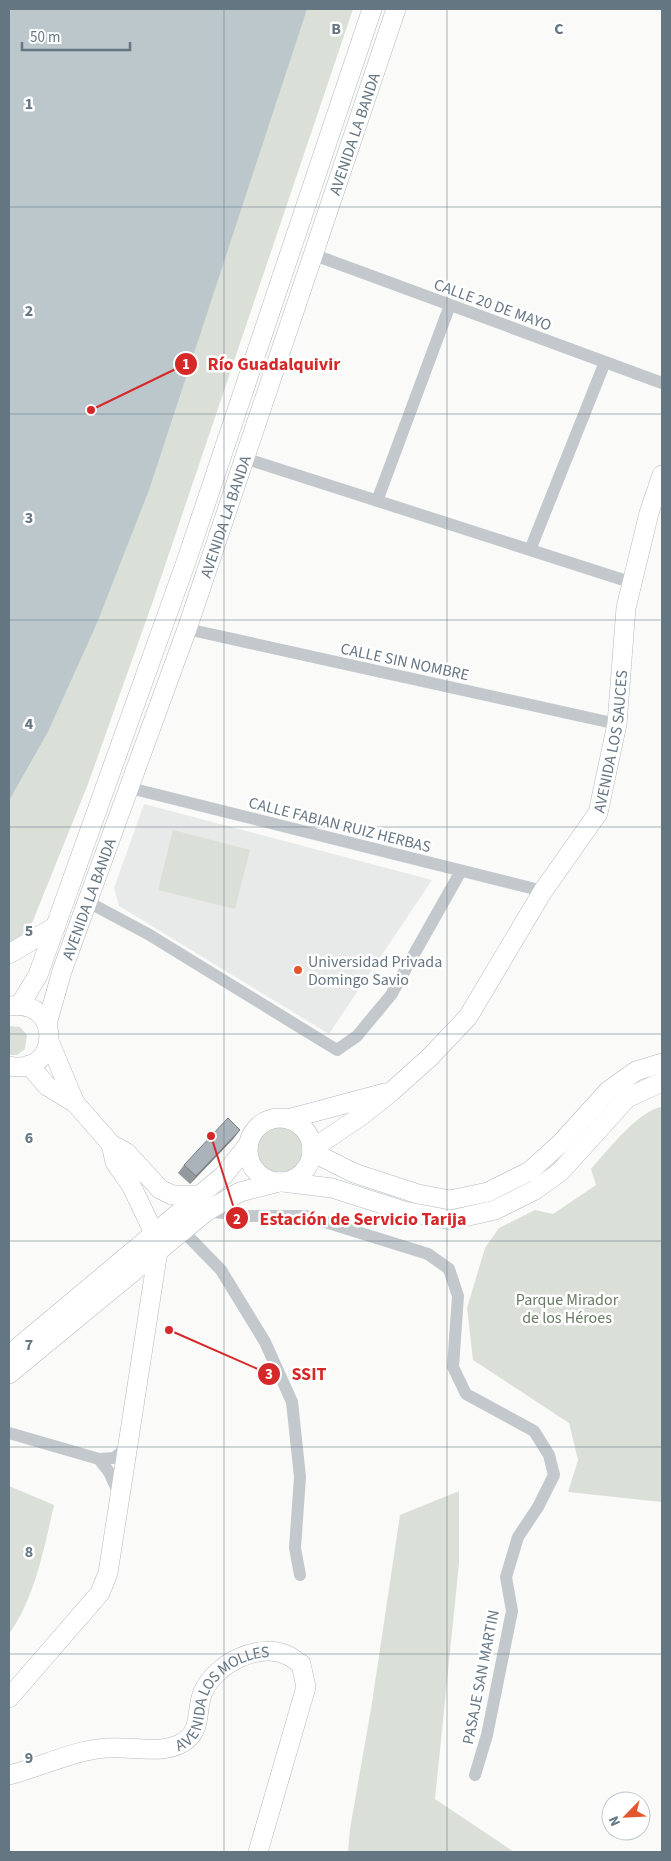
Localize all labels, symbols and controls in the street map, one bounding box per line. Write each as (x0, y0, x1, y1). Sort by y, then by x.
text: B (331, 18, 341, 40)
text: C (554, 18, 564, 40)
scale bar (22, 20, 130, 52)
text: 50 m (30, 27, 60, 48)
street label: AVENIDA LA BANDA (324, 69, 386, 198)
text: 1 (25, 93, 33, 115)
street label: CALLE 20 DE MAYO (431, 273, 555, 336)
text: 2 (25, 300, 33, 322)
callout: Río Guadalquivir (173, 348, 351, 381)
text: Río Guadalquivir (208, 352, 341, 377)
text: 1 (182, 354, 190, 375)
street label: AVENIDA LA BANDA (195, 452, 257, 581)
text: 3 (25, 507, 33, 529)
street label: CALLE SIN NOMBRE (338, 638, 471, 686)
street label: AVENIDA LOS SAUCES (588, 669, 633, 815)
text: 4 (25, 713, 34, 735)
street label: CALLE FABIAN RUIZ HERBAS (246, 792, 433, 858)
street label: AVENIDA LA BANDA (57, 835, 122, 963)
text: 5 (25, 920, 33, 942)
place label: Universidad Privada Domingo Savio (308, 951, 442, 991)
marker: Universidad Privada Domingo Savio (292, 964, 304, 976)
text: 6 (25, 1127, 33, 1149)
callout: Estación de Servicio Tarija (224, 1202, 476, 1235)
text: Estación de Servicio Tarija (260, 1207, 466, 1232)
text: 2 (233, 1209, 241, 1230)
park label: Parque Mirador de los Héroes (516, 1289, 619, 1329)
text: 7 (25, 1334, 33, 1356)
callout: SSIT (256, 1357, 337, 1390)
text: SSIT (291, 1362, 327, 1387)
text: 3 (265, 1364, 273, 1385)
text: 8 (25, 1541, 33, 1563)
street label: PASAJE SAN MARTIN (457, 1608, 505, 1746)
street label: AVENIDA LOS MOLLES (171, 1641, 270, 1757)
text: 9 (25, 1747, 33, 1769)
north arrow (601, 1791, 651, 1841)
text: N (604, 1813, 626, 1829)

